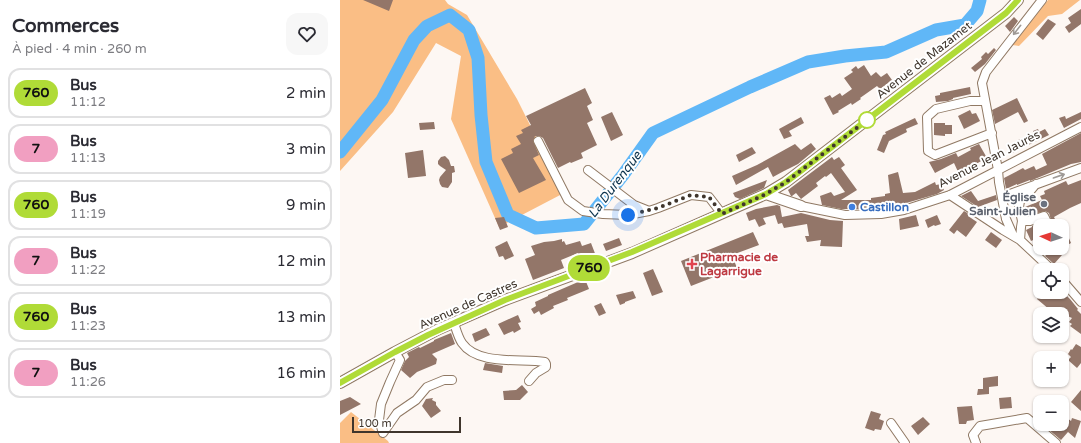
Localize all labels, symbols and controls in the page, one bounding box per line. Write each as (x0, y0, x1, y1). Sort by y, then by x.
button: heart (286, 13, 328, 55)
text: Commerces (12, 15, 119, 37)
street label: Avenue de Mazamet (874, 18, 975, 102)
one-way arrow (1013, 25, 1022, 36)
text: À pied · 4 min · 260 m (12, 41, 147, 57)
text: Bus (70, 76, 97, 94)
text: 760 (23, 84, 49, 101)
text: 2 min (286, 84, 326, 102)
text: 11:12 (70, 94, 106, 110)
unlabelled marker (858, 111, 876, 129)
street label: Avenue Jean Jaurès (936, 127, 1042, 191)
text: Bus (70, 132, 97, 150)
text: 7 (32, 140, 40, 157)
text: 3 min (286, 140, 326, 158)
water label: La Durenque (585, 148, 645, 221)
text: 11:13 (70, 150, 106, 166)
one-way arrow (1052, 171, 1064, 179)
text: Bus (70, 188, 97, 206)
place label: Église Saint-Julien (969, 190, 1036, 218)
text: 760 (23, 196, 49, 213)
text: 9 min (286, 196, 326, 214)
marker: Église Saint-Julien (1039, 199, 1049, 209)
place label: Castillon (860, 200, 909, 214)
marker: Castillon (847, 202, 857, 212)
your location (618, 205, 638, 225)
text: 11:19 (70, 206, 106, 222)
north arrow (1033, 219, 1069, 255)
map controls (1033, 219, 1069, 431)
text: Bus (70, 244, 97, 262)
place label: Pharmacie de Lagarrigue (700, 250, 778, 279)
text: 7 (32, 252, 40, 269)
text: 12 min (277, 252, 326, 270)
line badge: 760 (566, 255, 612, 281)
text: 760 (576, 259, 602, 276)
marker: Pharmacie de Lagarrigue (687, 259, 697, 269)
text: 11:22 (70, 262, 106, 278)
button: locate (1033, 263, 1069, 299)
street label: Avenue de Castres (417, 276, 519, 332)
text: Bus (70, 300, 97, 318)
button: layers (1033, 307, 1069, 343)
text: 760 (23, 308, 49, 325)
text: 13 min (277, 308, 326, 326)
text: 11:23 (70, 318, 106, 334)
button: + (1033, 351, 1069, 387)
text: Bus (70, 356, 97, 374)
text: 7 (32, 364, 40, 381)
text: 16 min (277, 364, 326, 382)
text: 11:26 (70, 374, 106, 390)
button: − (1033, 395, 1069, 431)
scale bar (352, 415, 461, 434)
text: 100 m (358, 417, 392, 430)

